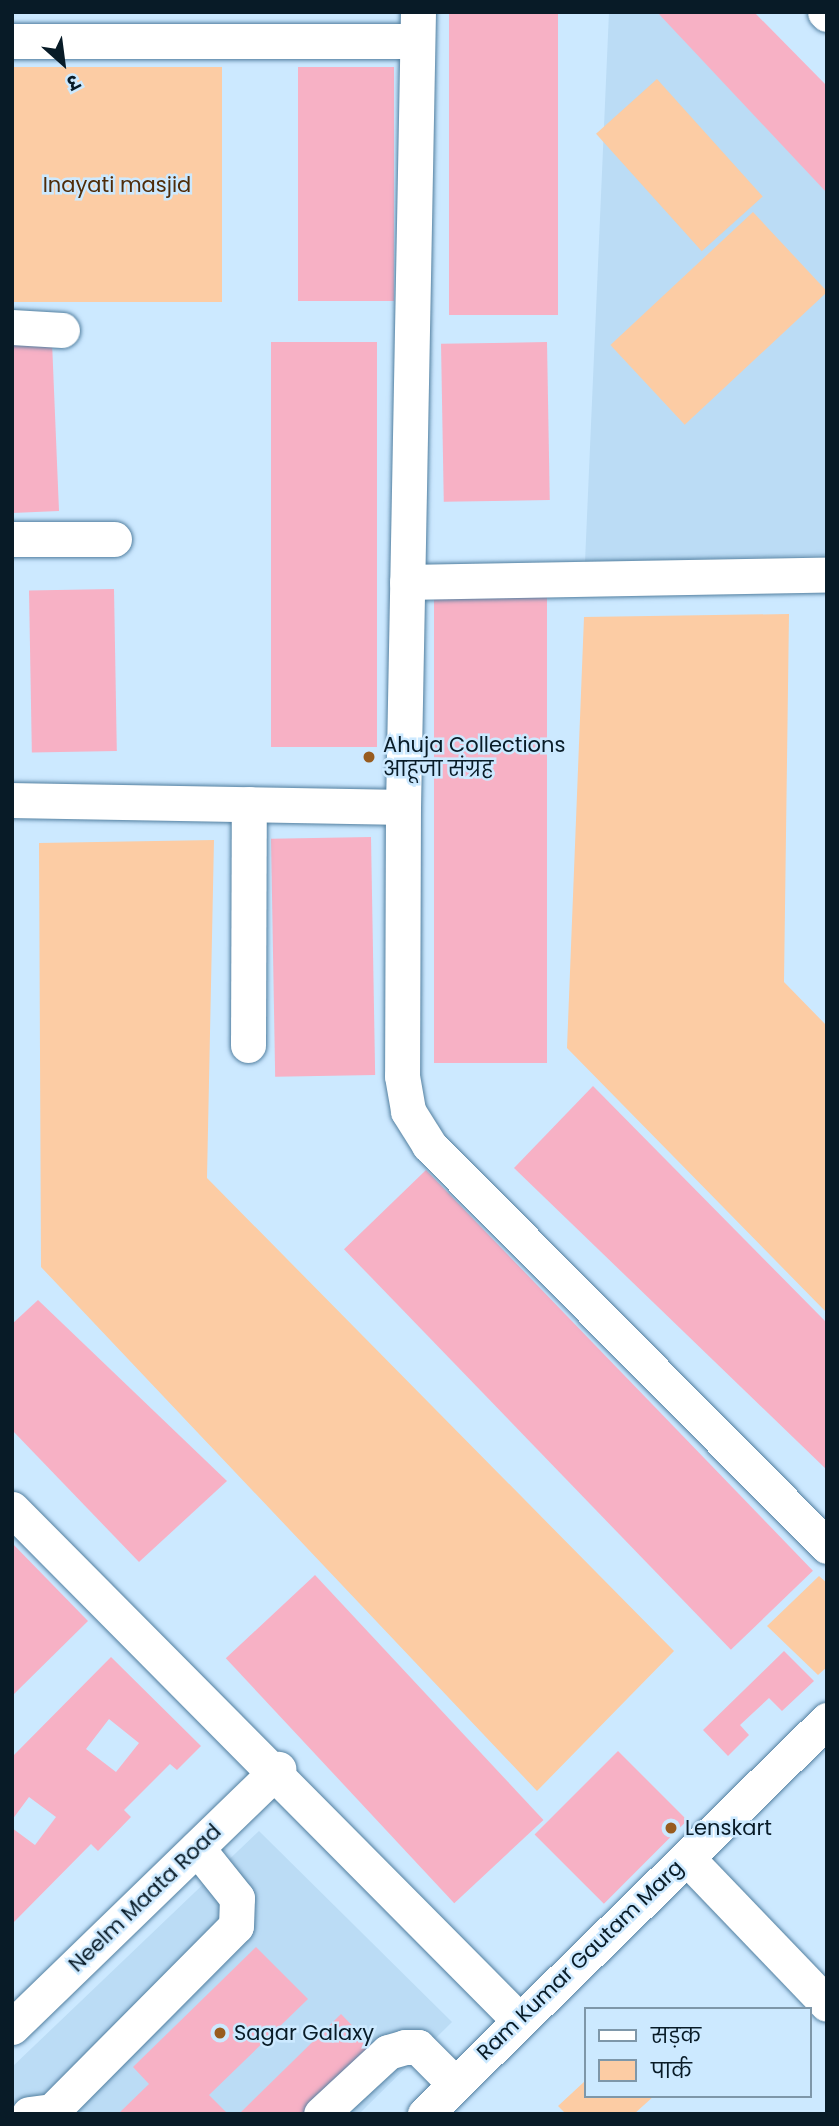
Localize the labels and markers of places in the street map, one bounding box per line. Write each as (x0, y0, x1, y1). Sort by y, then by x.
place label: Ahuja Collections आहूजा संग्रह (383, 732, 565, 782)
marker: Ahuja Collections आहूजा संग्रह (361, 749, 377, 765)
place label: Lenskart (685, 1815, 772, 1841)
marker: Lenskart (663, 1820, 679, 1836)
place label: Sagar Galaxy (234, 2020, 374, 2046)
marker: Sagar Galaxy (212, 2025, 228, 2041)

